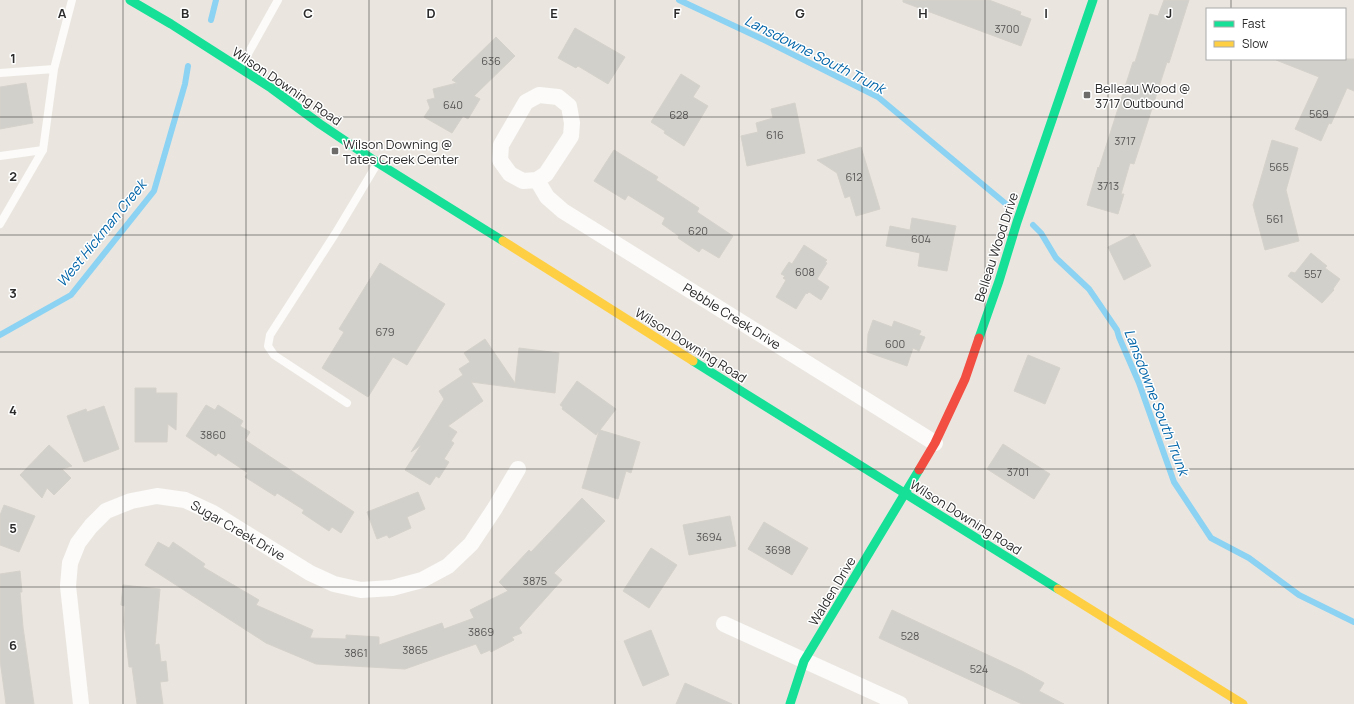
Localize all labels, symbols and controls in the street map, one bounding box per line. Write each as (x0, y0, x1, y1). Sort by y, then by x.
text: A (58, 4, 67, 22)
text: B (181, 4, 189, 22)
text: C (303, 4, 313, 22)
text: D (426, 4, 436, 22)
text: E (550, 4, 558, 22)
text: F (674, 4, 681, 22)
text: G (795, 4, 805, 22)
text: H (918, 4, 928, 22)
text: I (1044, 4, 1048, 22)
text: J (1166, 4, 1172, 22)
legend (1206, 8, 1346, 60)
water label: Lansdowne South Trunk (742, 10, 890, 99)
text: Fast (1242, 15, 1266, 32)
house number: 3700 (994, 21, 1020, 36)
text: Slow (1242, 35, 1268, 52)
street label: Wilson Downing Road (229, 43, 345, 129)
text: 1 (10, 49, 16, 67)
house number: 636 (481, 53, 501, 68)
place label: Belleau Wood @ 3717 Outbound (1095, 79, 1190, 112)
marker: Belleau Wood @ 3717 Outbound (1082, 90, 1092, 100)
house number: 640 (443, 97, 463, 112)
house number: 569 (1309, 106, 1329, 121)
house number: 628 (669, 107, 689, 122)
house number: 616 (766, 127, 784, 142)
house number: 3717 (1114, 133, 1136, 148)
place label: Wilson Downing @ Tates Creek Center (343, 135, 459, 168)
marker: Wilson Downing @ Tates Creek Center (330, 146, 340, 156)
house number: 565 (1269, 159, 1289, 174)
text: 2 (9, 167, 17, 185)
house number: 612 (845, 169, 863, 184)
water label: West Hickman Creek (52, 174, 151, 291)
house number: 3713 (1097, 178, 1119, 193)
street label: Belleau Wood Drive (970, 190, 1022, 304)
house number: 561 (1266, 211, 1284, 226)
house number: 620 (688, 223, 708, 238)
house number: 604 (911, 231, 931, 246)
house number: 608 (795, 264, 815, 279)
house number: 557 (1304, 266, 1322, 281)
street label: Pebble Creek Drive (680, 279, 785, 354)
text: 3 (9, 284, 17, 302)
street label: Wilson Downing Road (632, 303, 750, 387)
house number: 679 (375, 324, 395, 339)
water label: Lansdowne South Trunk (1120, 326, 1194, 480)
house number: 600 (885, 336, 905, 351)
text: 4 (9, 401, 17, 419)
house number: 3860 (200, 427, 226, 442)
house number: 3701 (1007, 464, 1029, 479)
street label: Wilson Downing Road (907, 475, 1025, 559)
street label: Sugar Creek Drive (187, 496, 289, 565)
text: 5 (9, 519, 17, 537)
house number: 3694 (696, 529, 722, 544)
house number: 3698 (765, 542, 791, 557)
street label: Walden Drive (804, 553, 860, 629)
house number: 3875 (523, 573, 547, 588)
house number: 3869 (468, 624, 494, 639)
house number: 528 (901, 628, 919, 643)
text: 6 (9, 636, 17, 654)
house number: 3865 (402, 642, 428, 657)
house number: 3861 (344, 645, 368, 660)
house number: 524 (970, 661, 988, 676)

